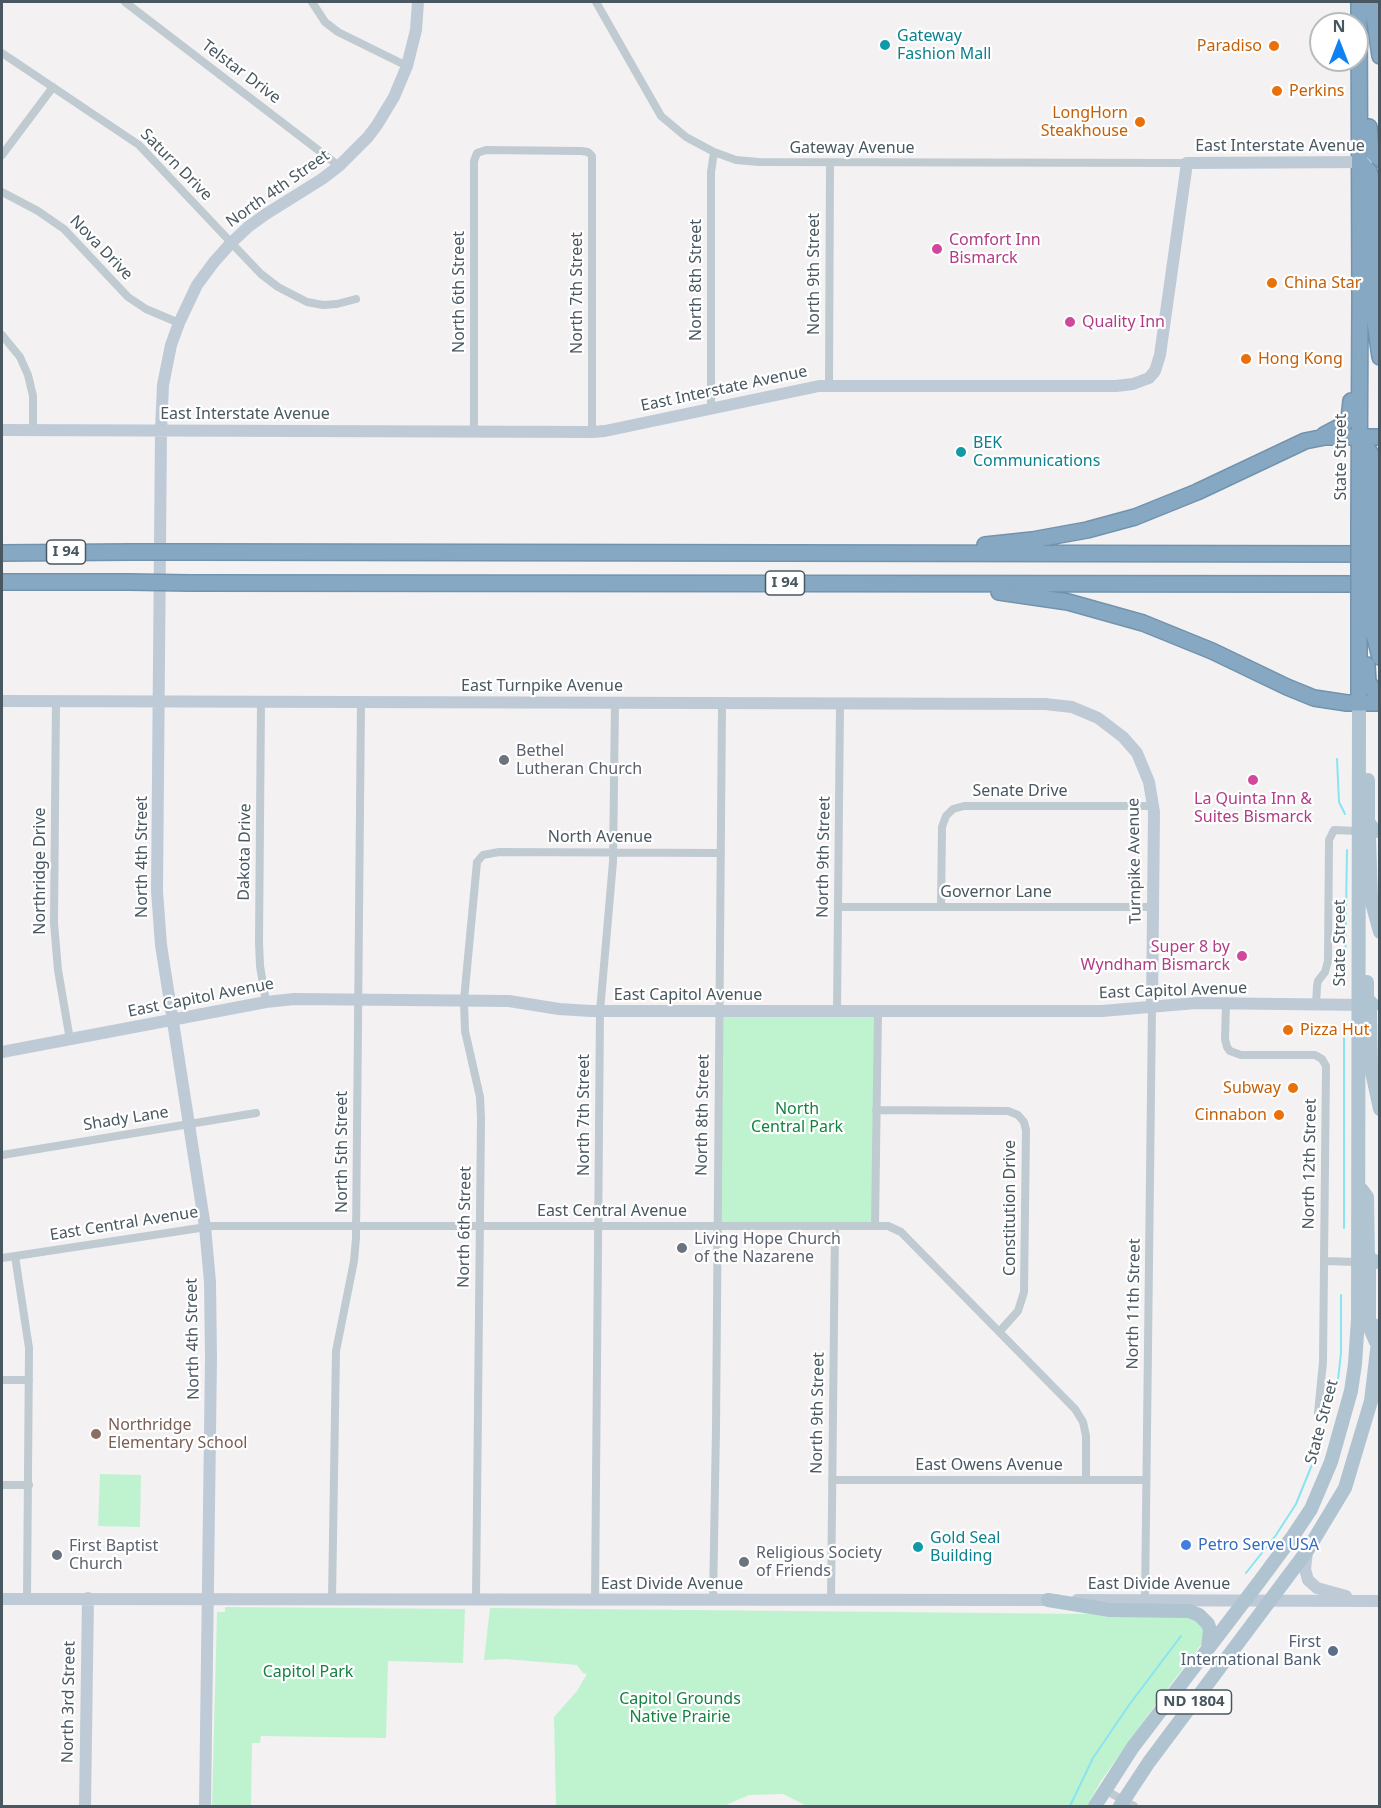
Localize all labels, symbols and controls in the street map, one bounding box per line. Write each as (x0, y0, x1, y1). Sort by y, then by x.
north arrow (1309, 12, 1369, 72)
text: N (1332, 15, 1346, 37)
place label: Gateway Fashion Mall (897, 26, 991, 64)
street label: Telstar Drive (198, 36, 284, 108)
place label: Paradiso (1197, 36, 1262, 56)
marker: Gateway Fashion Mall (878, 38, 892, 52)
marker: Paradiso (1267, 39, 1281, 53)
place label: Perkins (1289, 81, 1345, 101)
marker: Perkins (1270, 84, 1284, 98)
place label: LongHorn Steakhouse (1041, 103, 1128, 141)
marker: LongHorn Steakhouse (1133, 115, 1147, 129)
street label: Saturn Drive (136, 125, 216, 205)
street label: East Interstate Avenue (1195, 136, 1365, 156)
street label: Gateway Avenue (789, 138, 915, 158)
street label: North 4th Street (223, 146, 333, 232)
street label: Nova Drive (65, 212, 137, 284)
street label: North 9th Street (804, 213, 824, 335)
street label: North 8th Street (686, 219, 706, 341)
place label: Comfort Inn Bismarck (949, 230, 1041, 268)
street label: North 6th Street (449, 231, 469, 353)
street label: North 7th Street (567, 232, 587, 354)
marker: Comfort Inn Bismarck (930, 242, 944, 256)
place label: China Star (1284, 273, 1361, 293)
marker: China Star (1265, 276, 1279, 290)
place label: Quality Inn (1082, 312, 1165, 332)
marker: Quality Inn (1063, 315, 1077, 329)
place label: Hong Kong (1258, 349, 1343, 369)
marker: Hong Kong (1239, 352, 1253, 366)
street label: East Interstate Avenue (639, 362, 809, 416)
street label: East Interstate Avenue (160, 404, 330, 424)
street label: State Street (1331, 413, 1351, 501)
place label: BEK Communications (973, 433, 1100, 471)
marker: BEK Communications (954, 445, 968, 459)
road number: I 94 (46, 540, 86, 564)
road number: I 94 (766, 571, 804, 595)
street label: East Turnpike Avenue (461, 676, 623, 696)
place label: Bethel Lutheran Church (516, 741, 642, 779)
marker: Bethel Lutheran Church (497, 753, 511, 767)
marker: La Quinta Inn & Suites Bismarck (1246, 773, 1260, 787)
street label: Senate Drive (972, 781, 1068, 801)
place label: La Quinta Inn & Suites Bismarck (1194, 789, 1312, 827)
street label: North 4th Street (132, 796, 152, 918)
street label: North 9th Street (813, 796, 835, 918)
street label: Turnpike Avenue (1124, 798, 1146, 924)
street label: Dakota Drive (235, 803, 255, 901)
street label: Northridge Drive (30, 807, 50, 935)
street label: North Avenue (548, 827, 652, 847)
street label: Governor Lane (940, 882, 1052, 902)
street label: State Street (1330, 899, 1350, 987)
place label: Super 8 by Wyndham Bismarck (1081, 937, 1230, 975)
marker: Super 8 by Wyndham Bismarck (1235, 949, 1249, 963)
street label: East Capitol Avenue (126, 974, 276, 1022)
street label: East Capitol Avenue (1098, 979, 1248, 1003)
street label: East Capitol Avenue (614, 985, 762, 1005)
place label: Pizza Hut (1300, 1020, 1370, 1040)
marker: Pizza Hut (1281, 1023, 1295, 1037)
street label: North 7th Street (574, 1054, 594, 1176)
street label: North 8th Street (692, 1054, 714, 1176)
place label: Subway (1223, 1078, 1281, 1098)
marker: Subway (1286, 1081, 1300, 1095)
street label: North 5th Street (332, 1091, 352, 1213)
street label: North 12th Street (1299, 1098, 1321, 1230)
park label: North Central Park (751, 1099, 843, 1137)
street label: Shady Lane (82, 1103, 170, 1135)
place label: Cinnabon (1195, 1105, 1267, 1125)
marker: Cinnabon (1272, 1108, 1286, 1122)
street label: Constitution Drive (1000, 1140, 1020, 1276)
street label: North 6th Street (454, 1166, 476, 1288)
street label: East Central Avenue (537, 1201, 687, 1221)
street label: East Central Avenue (48, 1203, 200, 1245)
place label: Living Hope Church of the Nazarene (694, 1229, 841, 1267)
street label: North 11th Street (1123, 1238, 1145, 1370)
marker: Living Hope Church of the Nazarene (675, 1241, 689, 1255)
street label: North 4th Street (182, 1278, 204, 1400)
street label: North 9th Street (807, 1352, 829, 1474)
street label: State Street (1301, 1377, 1343, 1467)
place label: Northridge Elementary School (108, 1415, 247, 1453)
marker: Northridge Elementary School (89, 1427, 103, 1441)
street label: East Owens Avenue (915, 1455, 1063, 1475)
place label: Gold Seal Building (930, 1528, 1000, 1566)
place label: Petro Serve USA (1198, 1535, 1319, 1555)
place label: First Baptist Church (69, 1536, 158, 1574)
marker: Petro Serve USA (1179, 1538, 1193, 1552)
marker: Gold Seal Building (911, 1540, 925, 1554)
place label: Religious Society of Friends (756, 1543, 882, 1581)
marker: First Baptist Church (50, 1548, 64, 1562)
marker: Religious Society of Friends (737, 1555, 751, 1569)
street label: East Divide Avenue (601, 1574, 743, 1594)
street label: East Divide Avenue (1088, 1574, 1230, 1594)
place label: First International Bank (1181, 1632, 1321, 1670)
street label: North 3rd Street (58, 1641, 80, 1763)
marker: First International Bank (1326, 1644, 1340, 1658)
park label: Capitol Park (263, 1662, 353, 1682)
park label: Capitol Grounds Native Prairie (619, 1689, 741, 1727)
road number: ND 1804 (1156, 1690, 1232, 1714)

